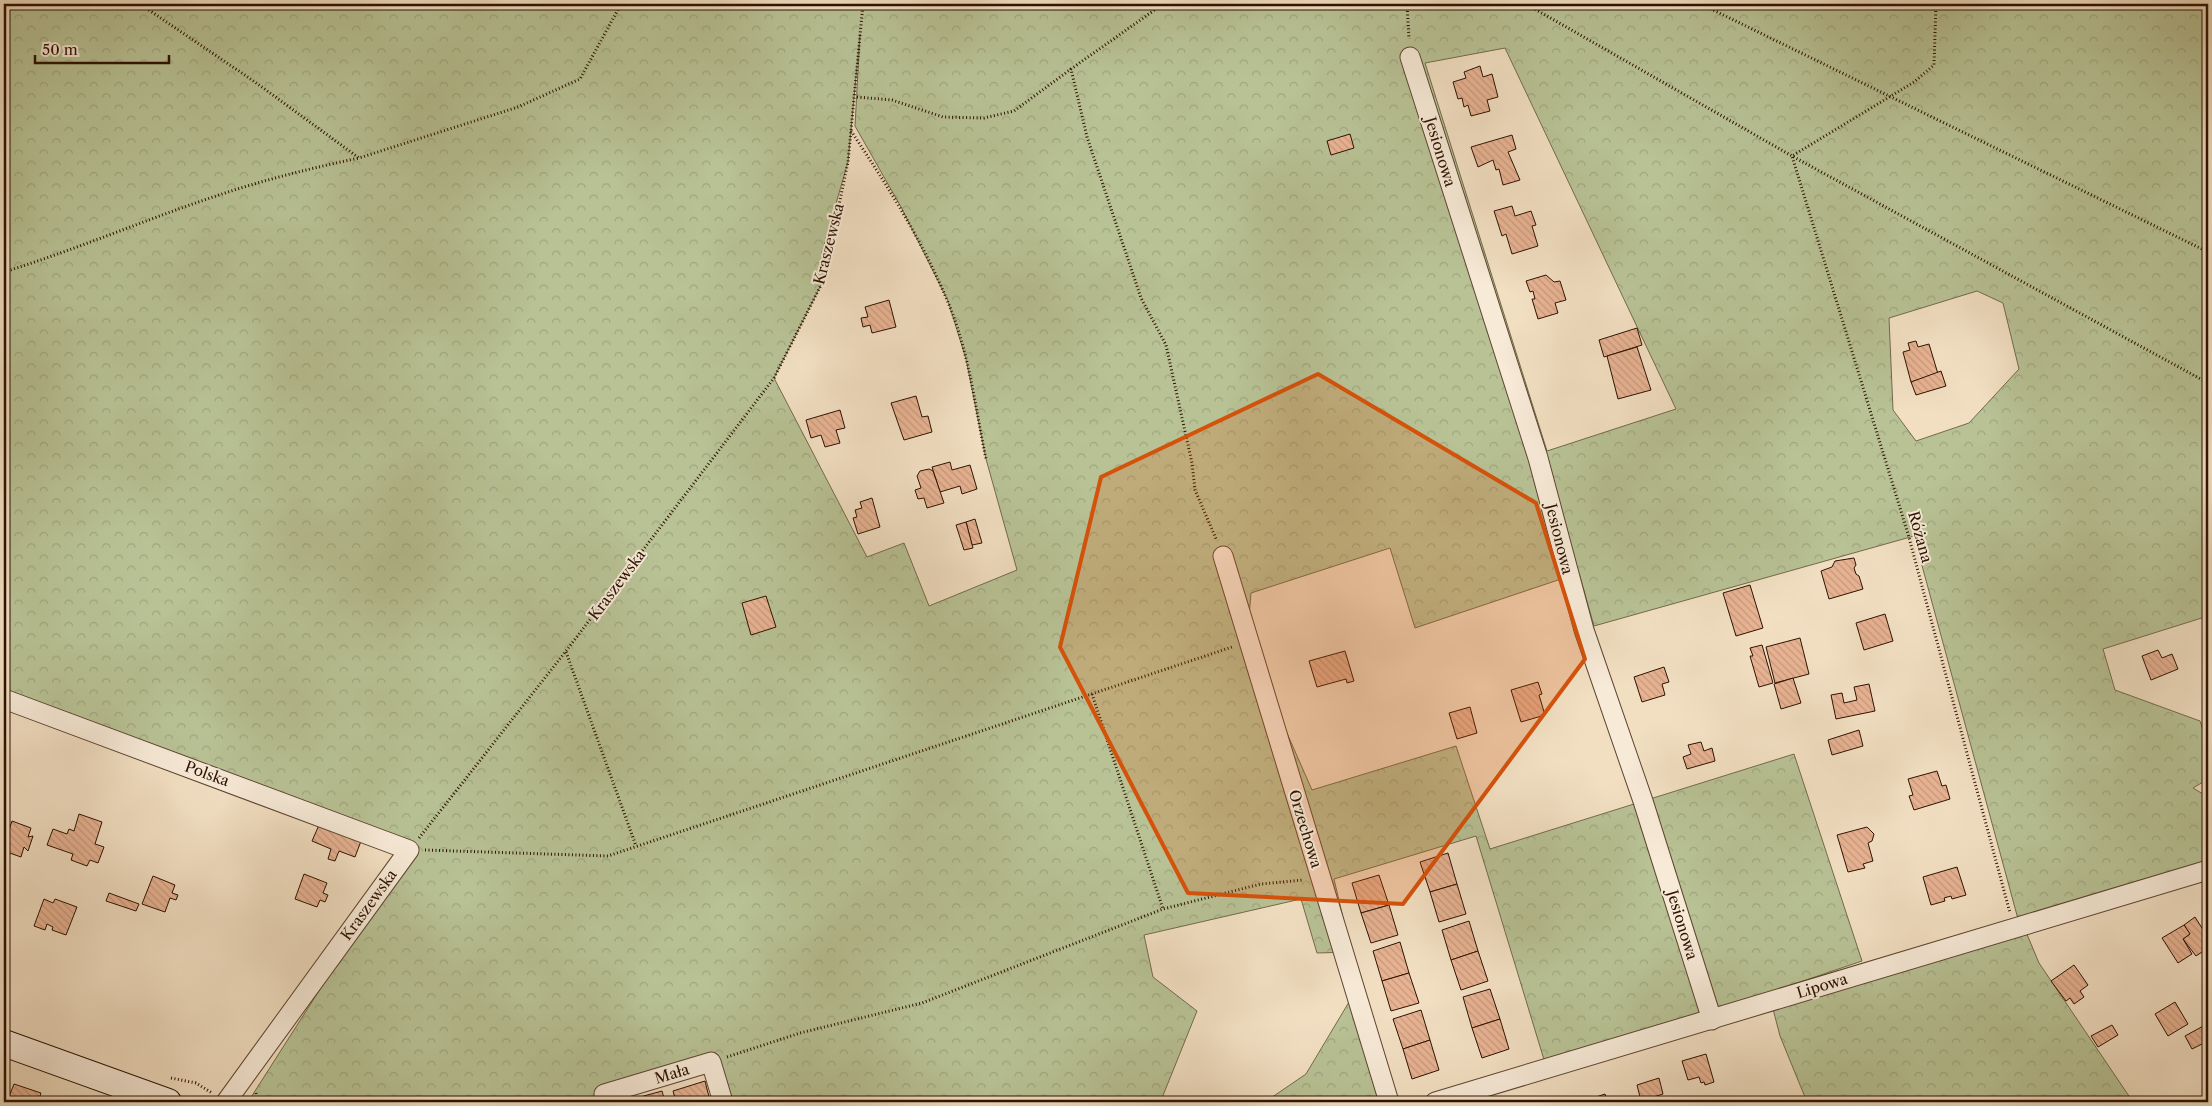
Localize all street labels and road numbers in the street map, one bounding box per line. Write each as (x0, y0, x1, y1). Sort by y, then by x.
street label: Jesionowa (1420, 113, 1460, 189)
street label: Kraszewska (809, 201, 848, 287)
street label: Jesionowa (1541, 500, 1577, 576)
street label: Różana (1904, 509, 1937, 565)
street label: Kraszewska (584, 546, 649, 624)
street label: Polska (182, 757, 232, 790)
street label: Orzechowa (1285, 787, 1326, 870)
street label: Kraszewska (336, 865, 401, 944)
street label: Jesionowa (1662, 886, 1702, 962)
street label: Lipowa (1794, 969, 1850, 1002)
street label: Mała (652, 1059, 692, 1088)

